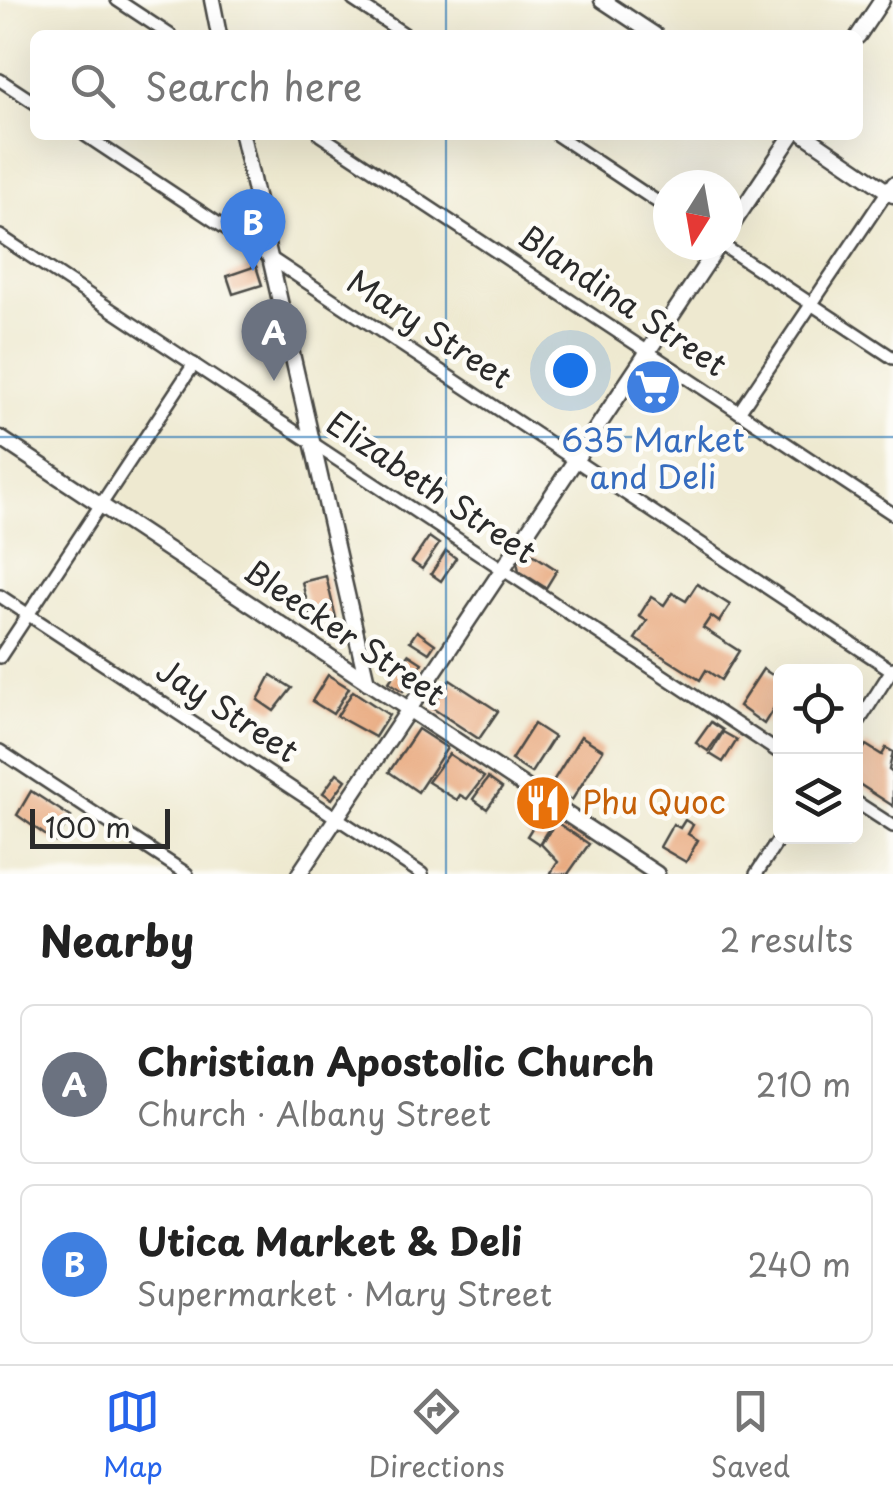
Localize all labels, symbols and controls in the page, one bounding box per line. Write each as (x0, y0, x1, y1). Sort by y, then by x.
search box (30, 30, 863, 140)
text: Search here (145, 57, 362, 114)
icon: search (65, 58, 120, 113)
north arrow (653, 170, 743, 260)
pin: B (220, 188, 286, 271)
street label: Blandina Street (509, 212, 737, 387)
street label: Mary Street (338, 257, 522, 400)
pin: A (242, 298, 306, 381)
your location (545, 345, 596, 396)
supermarket icon: 635 Market and Deli (623, 357, 683, 417)
street label: Elizabeth Street (318, 398, 547, 574)
place label: 635 Market and Deli (561, 415, 745, 500)
street label: Bleecker Street (235, 546, 455, 716)
street label: Jay Street (148, 645, 309, 773)
map controls (773, 664, 863, 844)
button: locate (773, 664, 863, 754)
button: layers (773, 754, 863, 844)
restaurant icon: Phu Quoc (513, 773, 573, 833)
place label: Phu Quoc (582, 777, 726, 825)
scale bar (30, 804, 170, 848)
text: 100 m (45, 805, 131, 848)
text: Nearby (40, 908, 194, 971)
text: 2 results (720, 915, 853, 963)
text: Christian Apostolic Church (137, 1032, 655, 1089)
text: A (62, 1060, 87, 1108)
text: 210 m (756, 1060, 851, 1108)
text: Church · Albany Street (137, 1089, 491, 1137)
text: Utica Market & Deli (137, 1212, 522, 1269)
text: B (64, 1240, 85, 1288)
text: 240 m (748, 1240, 851, 1288)
text: Supermarket · Mary Street (137, 1269, 552, 1317)
tab: Map (103, 1384, 163, 1487)
tab: Directions (369, 1384, 505, 1487)
tab: Saved (711, 1384, 790, 1487)

